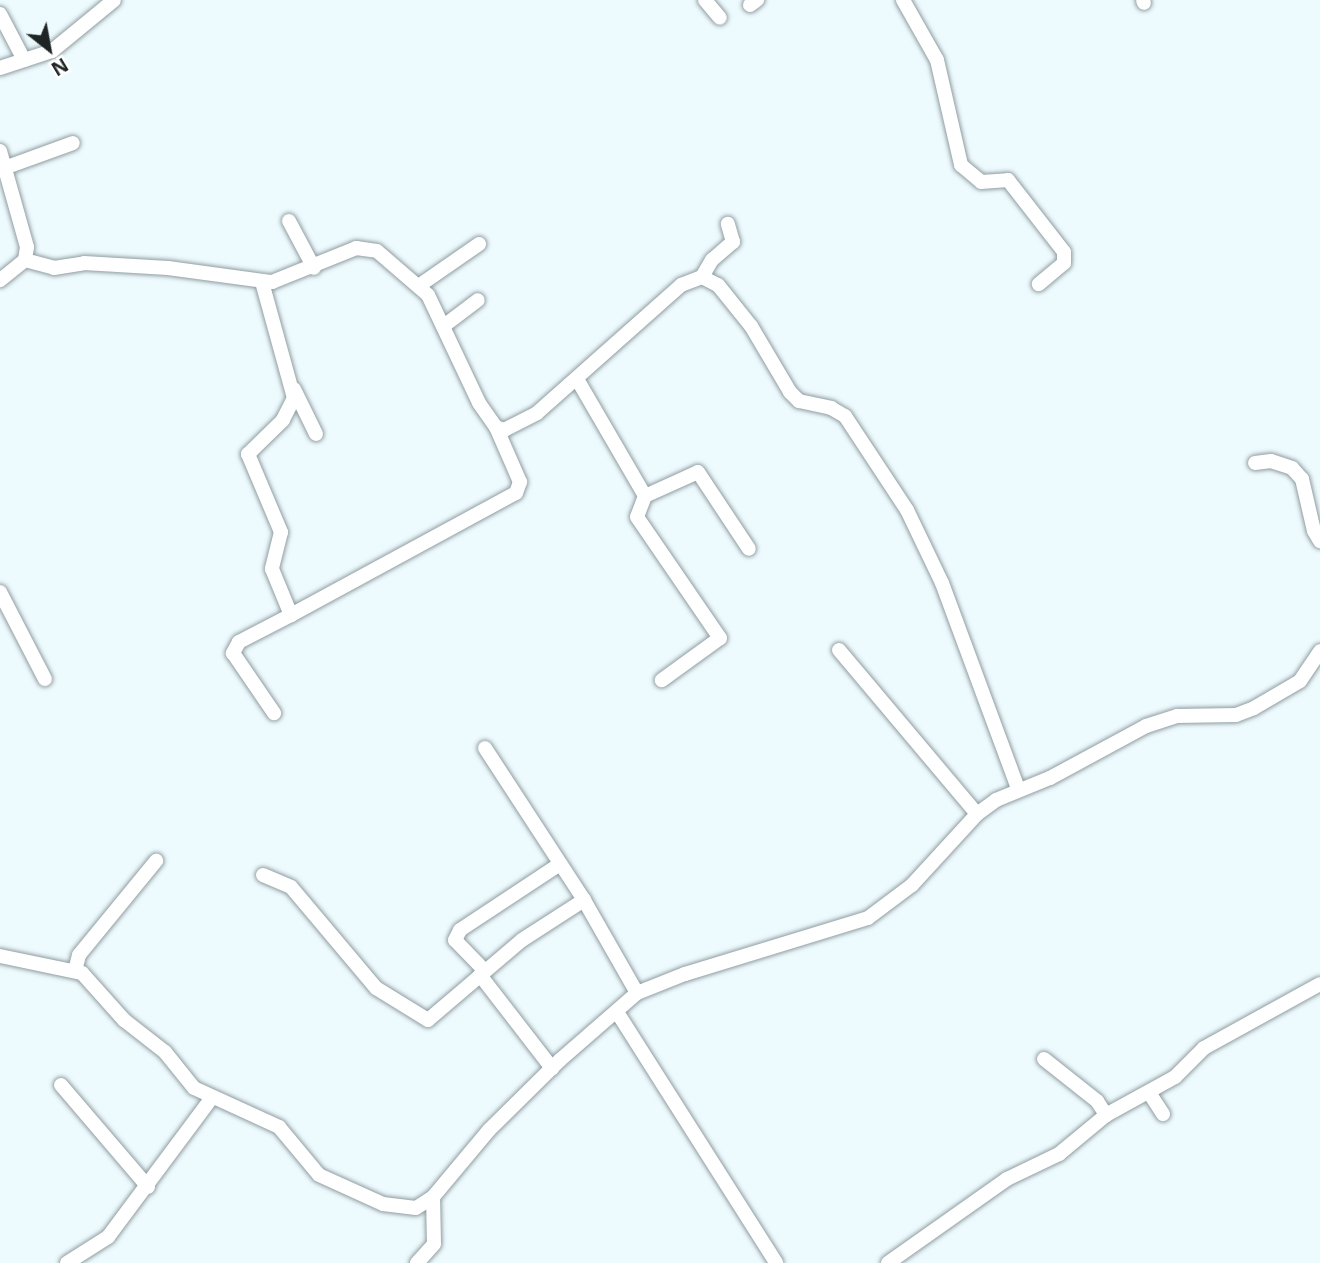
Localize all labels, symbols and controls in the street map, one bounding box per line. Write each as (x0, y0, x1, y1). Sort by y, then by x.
north arrow (14, 14, 84, 84)
text: N (47, 52, 73, 82)

